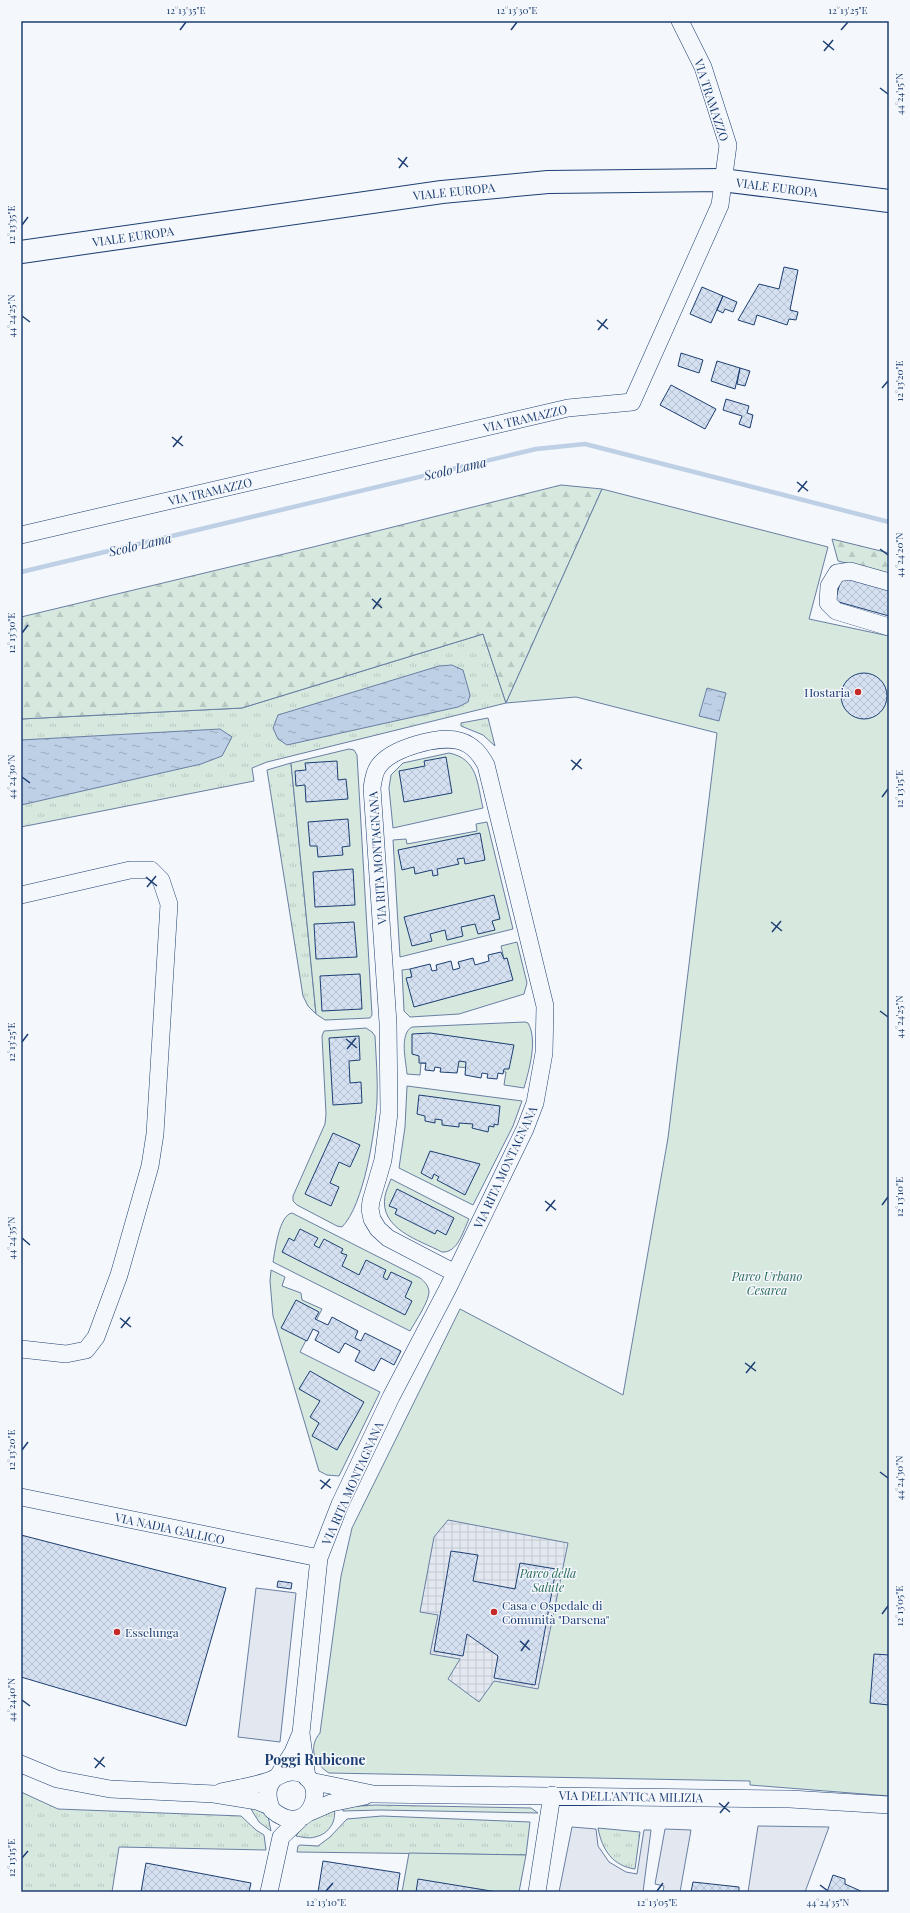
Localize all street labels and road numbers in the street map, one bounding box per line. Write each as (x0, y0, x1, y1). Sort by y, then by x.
street label: VIA TRAMAZZO (691, 56, 733, 143)
street label: VIALE EUROPA (734, 174, 819, 200)
street label: VIALE EUROPA (411, 179, 496, 203)
street label: VIALE EUROPA (90, 222, 175, 250)
street label: VIA TRAMAZZO (481, 401, 569, 436)
street label: VIA TRAMAZZO (166, 474, 254, 509)
street label: VIA RITA MONTAGNANA (364, 790, 390, 926)
street label: VIA RITA MONTAGNANA (469, 1103, 541, 1232)
street label: VIA RITA MONTAGNANA (317, 1418, 387, 1548)
street label: VIA NADIA GALLICO (113, 1508, 227, 1547)
street label: VIA DELL'ANTICA MILIZIA (558, 1787, 704, 1805)

